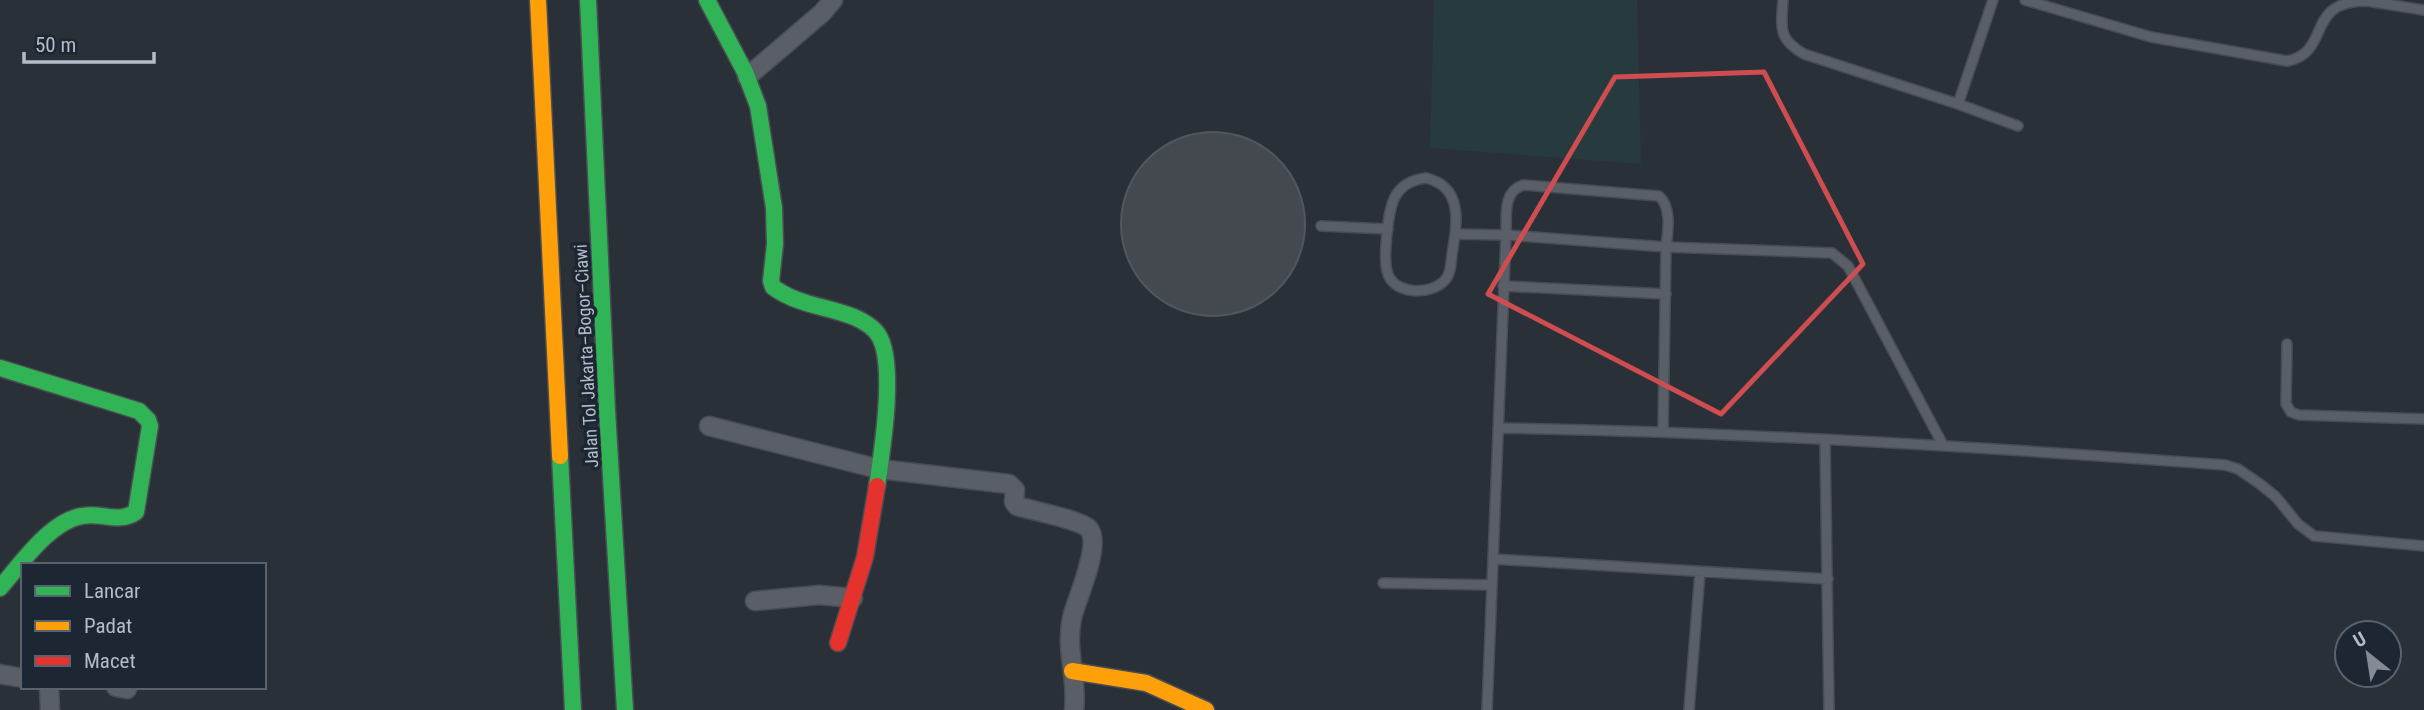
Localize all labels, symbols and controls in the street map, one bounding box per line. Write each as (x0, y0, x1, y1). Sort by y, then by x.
scale bar (24, 21, 154, 65)
text: 50 m (35, 33, 76, 57)
street label: Jalan Tol Jakarta–Bogor–Ciawi (570, 244, 602, 468)
legend (21, 563, 266, 689)
text: Lancar (84, 579, 140, 603)
text: Padat (84, 614, 132, 638)
north arrow (2333, 619, 2403, 689)
text: U (2349, 627, 2370, 652)
text: Macet (84, 649, 136, 673)

